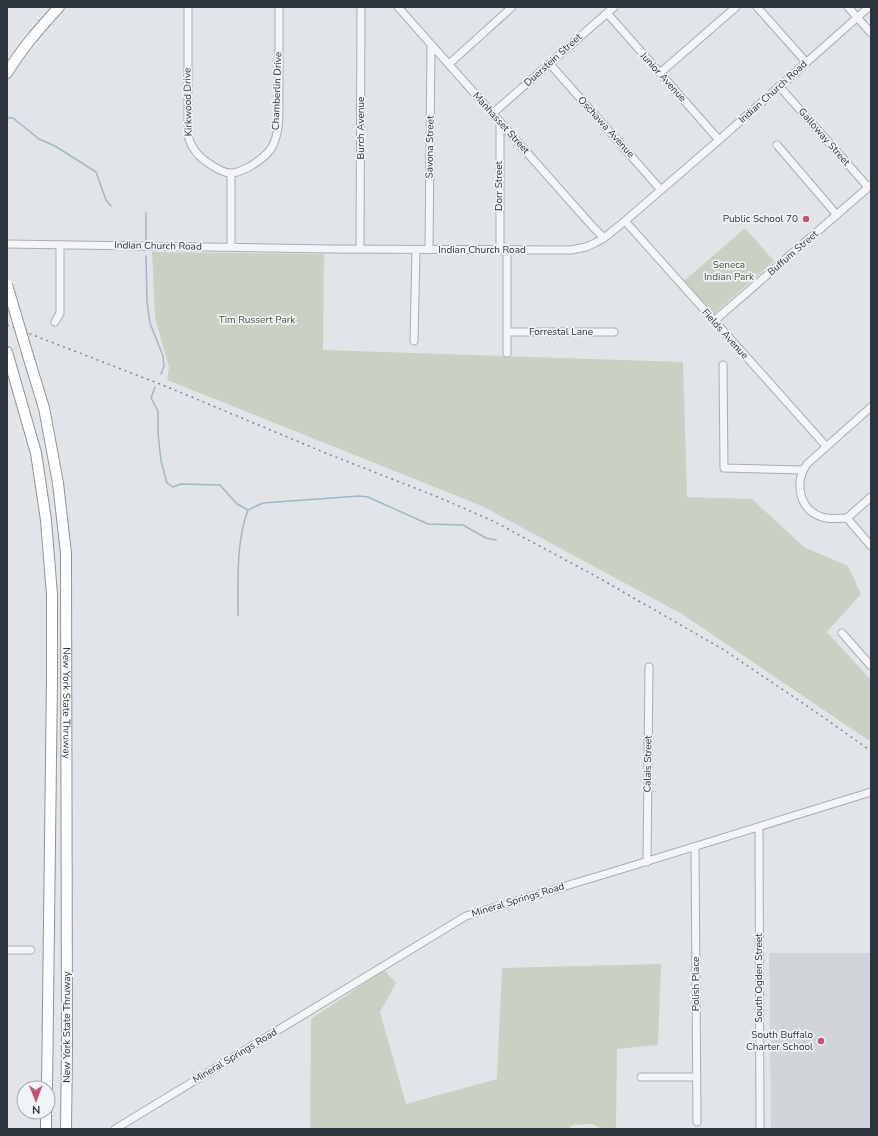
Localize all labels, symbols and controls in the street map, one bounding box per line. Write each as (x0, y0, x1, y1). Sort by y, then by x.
street label: Duerstein Street (521, 30, 585, 90)
street label: Junior Avenue (636, 48, 689, 105)
street label: Chamberlin Drive (269, 52, 285, 130)
street label: Indian Church Road (736, 57, 810, 127)
street label: Kirkwood Drive (180, 68, 196, 136)
street label: Manhasset Street (469, 89, 533, 157)
street label: Oschawa Avenue (575, 93, 637, 161)
street label: Burch Avenue (354, 97, 368, 159)
street label: Galloway Street (795, 105, 853, 169)
street label: Savona Street (422, 115, 438, 179)
street label: Dorr Street (492, 161, 506, 211)
place label: Public School 70 (723, 212, 798, 226)
marker: Public School 70 (801, 214, 811, 224)
street label: Buffum Street (765, 227, 822, 279)
street label: Indian Church Road (114, 238, 202, 254)
street label: Indian Church Road (438, 243, 526, 257)
park label: Seneca Indian Park (704, 258, 755, 284)
street label: Fields Avenue (699, 306, 751, 362)
park label: Tim Russert Park (219, 313, 296, 327)
street label: Forrestal Lane (529, 325, 593, 339)
street label: New York State Thruway (59, 647, 73, 760)
street label: Calais Street (641, 735, 656, 793)
street label: Mineral Springs Road (470, 879, 566, 921)
street label: South Ogden Street (752, 933, 766, 1023)
street label: Polish Place (689, 957, 703, 1011)
street label: New York State Thruway (60, 970, 74, 1083)
street label: Mineral Springs Road (190, 1025, 280, 1087)
place label: South Buffalo Charter School (746, 1028, 813, 1054)
marker: South Buffalo Charter School (816, 1036, 826, 1046)
north arrow (16, 1080, 56, 1120)
text: N (32, 1102, 40, 1117)

